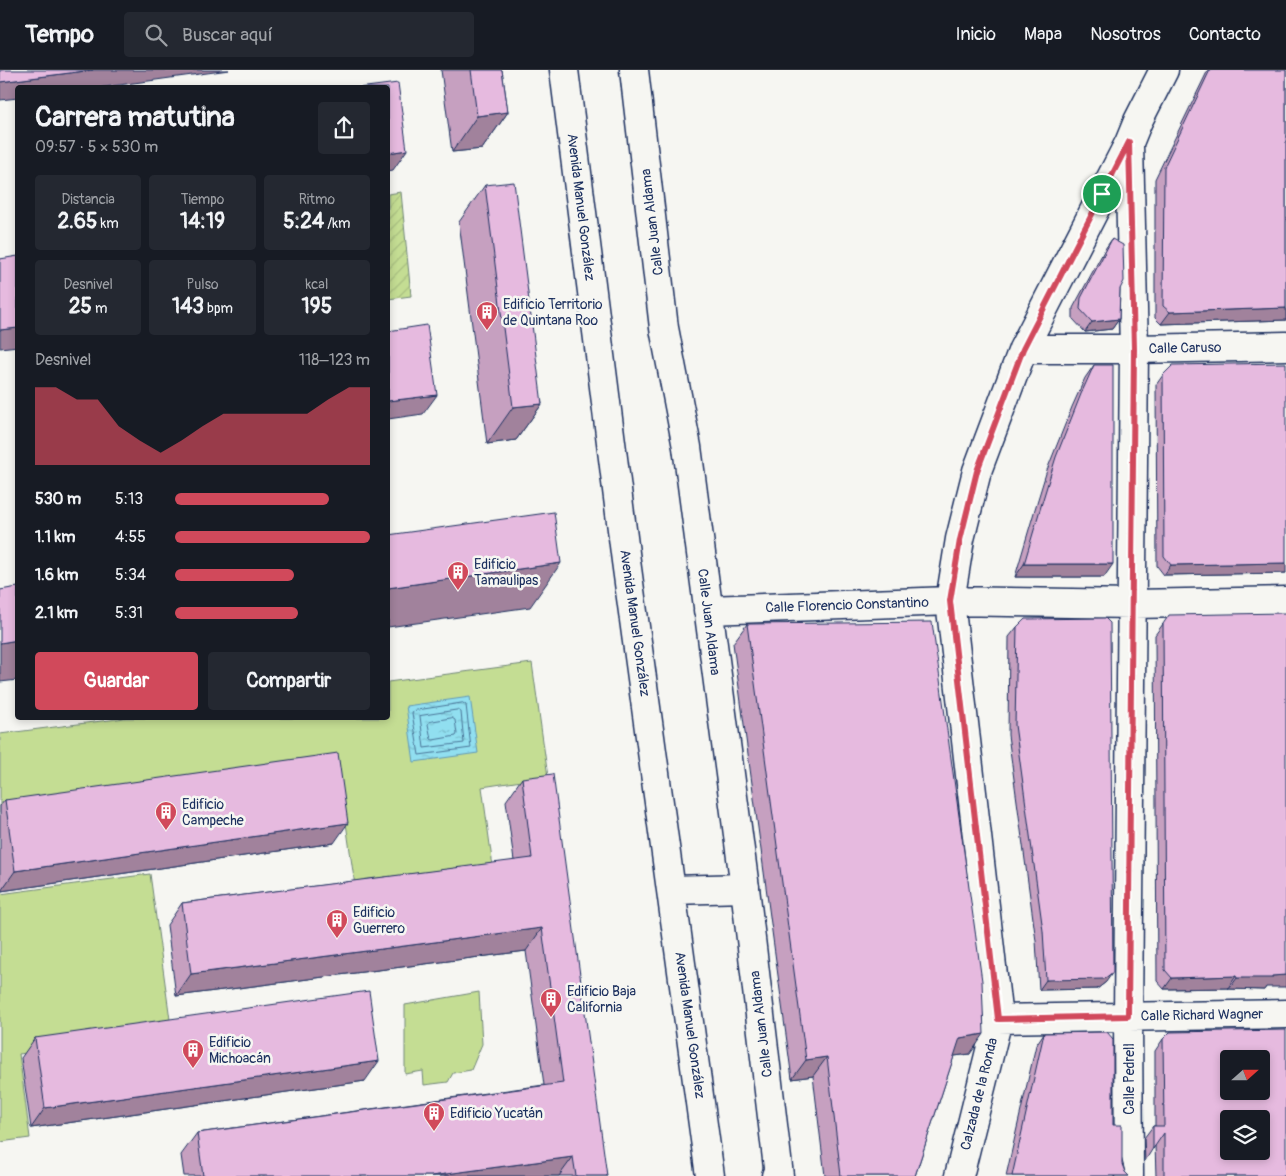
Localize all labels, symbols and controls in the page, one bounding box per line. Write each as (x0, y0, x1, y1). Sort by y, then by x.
search box (124, 12, 474, 57)
text: Tempo (25, 20, 94, 49)
icon: search (142, 21, 170, 49)
text: Buscar aquí (182, 23, 273, 47)
text: Inicio (955, 23, 996, 46)
text: Mapa (1024, 23, 1062, 46)
text: Nosotros (1090, 23, 1161, 46)
text: Contacto (1189, 23, 1261, 46)
text: Carrera matutina (35, 100, 235, 135)
button: share (318, 102, 370, 154)
street label: Avenida Manuel González (564, 132, 598, 282)
text: 09:57 · 5 × 530 m (35, 137, 158, 157)
street label: Calle Juan Aldama (637, 168, 667, 276)
pin (1081, 173, 1123, 215)
icon: arrive (1088, 180, 1116, 208)
text: Distancia (62, 191, 115, 208)
text: Tiempo (181, 191, 224, 208)
text: Ritmo (299, 191, 335, 208)
text: 2.65 (58, 208, 97, 235)
text: 14:19 (180, 208, 225, 235)
text: 5:24 (283, 208, 324, 235)
text: km (97, 215, 119, 232)
text: /km (324, 215, 350, 232)
text: Desnivel (64, 276, 113, 293)
text: Pulso (187, 276, 218, 293)
text: kcal (305, 276, 328, 293)
text: 25 (69, 293, 92, 320)
text: 143 (172, 293, 204, 320)
text: 195 (302, 293, 332, 320)
place label: Edificio Territorio de Quintana Roo (503, 296, 603, 329)
text: m (92, 300, 107, 317)
text: bpm (204, 300, 233, 317)
building icon: Edificio Territorio de Quintana Roo (475, 300, 499, 331)
street label: Calle Caruso (1148, 339, 1222, 357)
text: Desnivel (35, 350, 91, 370)
text: 118–123 m (299, 350, 370, 370)
text: 530 m (35, 489, 81, 509)
text: 5:13 (115, 489, 143, 509)
text: 1.1 km (35, 527, 75, 547)
text: 4:55 (115, 527, 146, 547)
street label: Avenida Manuel González (616, 548, 654, 698)
place label: Edificio Tamaulipas (474, 556, 539, 589)
building icon: Edificio Tamaulipas (446, 560, 470, 591)
text: 1.6 km (35, 565, 78, 585)
text: 5:34 (115, 565, 146, 585)
street label: Calle Juan Aldama (694, 568, 724, 676)
street label: Calle Florencio Constantino (765, 594, 930, 616)
text: 2.1 km (35, 603, 78, 623)
text: 5:31 (115, 603, 143, 623)
button: Guardar (35, 652, 198, 710)
button: Compartir (208, 652, 370, 710)
place label: Edificio Campeche (182, 796, 244, 829)
building icon: Edificio Campeche (154, 800, 178, 831)
place label: Edificio Guerrero (353, 904, 406, 937)
building icon: Edificio Guerrero (325, 908, 349, 939)
street label: Avenida Manuel González (671, 950, 709, 1100)
street label: Calle Juan Aldama (746, 970, 776, 1078)
place label: Edificio Baja California (567, 983, 636, 1016)
building icon: Edificio Baja California (539, 987, 563, 1018)
street label: Calle Richard Wagner (1141, 1005, 1263, 1025)
place label: Edificio Michoacán (209, 1034, 271, 1067)
street label: Calzada de la Ronda (957, 1036, 1001, 1152)
building icon: Edificio Michoacán (181, 1038, 205, 1069)
street label: Calle Pedrell (1121, 1043, 1138, 1115)
north arrow (1220, 1050, 1270, 1100)
map controls (1220, 1050, 1270, 1160)
building icon: Edificio Yucatán (422, 1101, 446, 1132)
place label: Edificio Yucatán (450, 1105, 543, 1122)
button: layers (1220, 1110, 1270, 1160)

